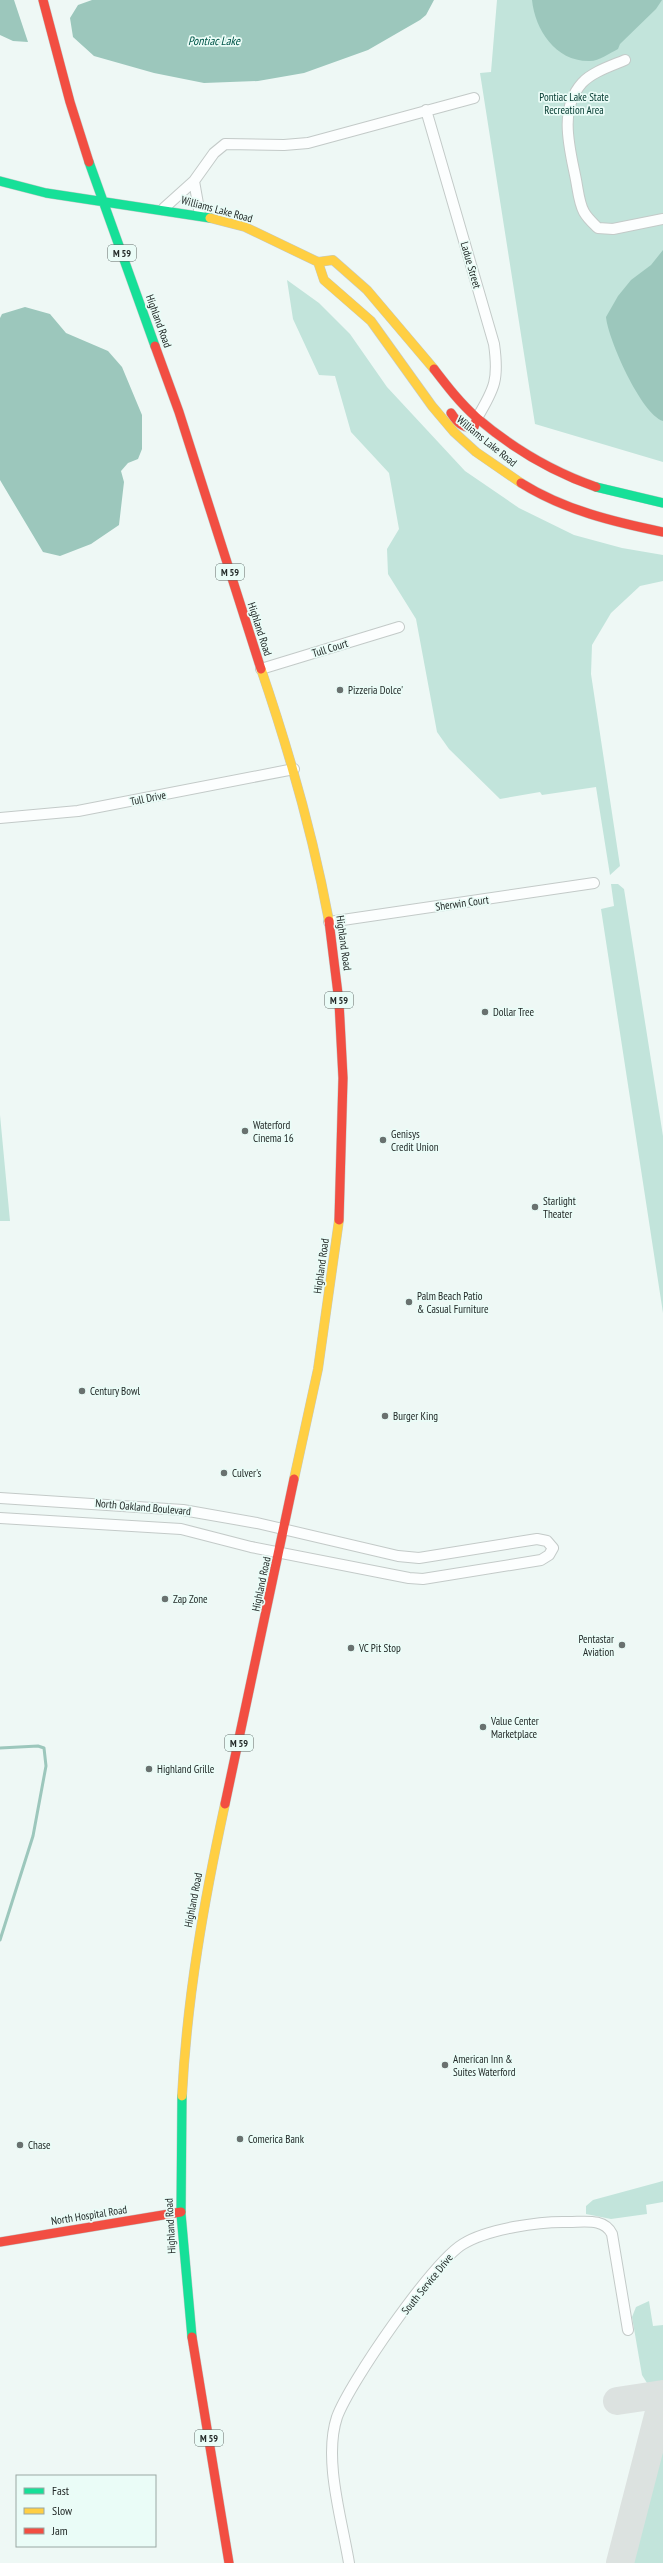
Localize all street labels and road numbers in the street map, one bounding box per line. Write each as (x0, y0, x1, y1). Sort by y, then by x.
street label: Williams Lake Road (180, 193, 255, 225)
street label: Ladue Street (458, 240, 484, 290)
road number: M 59 (108, 245, 136, 261)
street label: Highland Road (143, 293, 175, 350)
street label: Williams Lake Road (454, 412, 520, 470)
road number: M 59 (216, 564, 244, 580)
street label: Highland Road (245, 600, 275, 658)
street label: Tull Court (310, 636, 350, 660)
street label: Tull Drive (129, 788, 168, 808)
street label: Sherwin Court (434, 892, 490, 914)
street label: Highland Road (333, 915, 355, 972)
road number: M 59 (325, 992, 353, 1008)
street label: Highland Road (310, 1237, 332, 1294)
street label: North Oakland Boulevard (95, 1496, 192, 1518)
street label: Highland Road (248, 1555, 274, 1613)
road number: M 59 (225, 1735, 253, 1751)
street label: Highland Road (181, 1871, 205, 1929)
street label: Highland Road (162, 2198, 178, 2254)
street label: North Hospital Road (50, 2202, 128, 2228)
street label: South Service Drive (398, 2251, 456, 2317)
road number: M 59 (195, 2430, 223, 2446)

